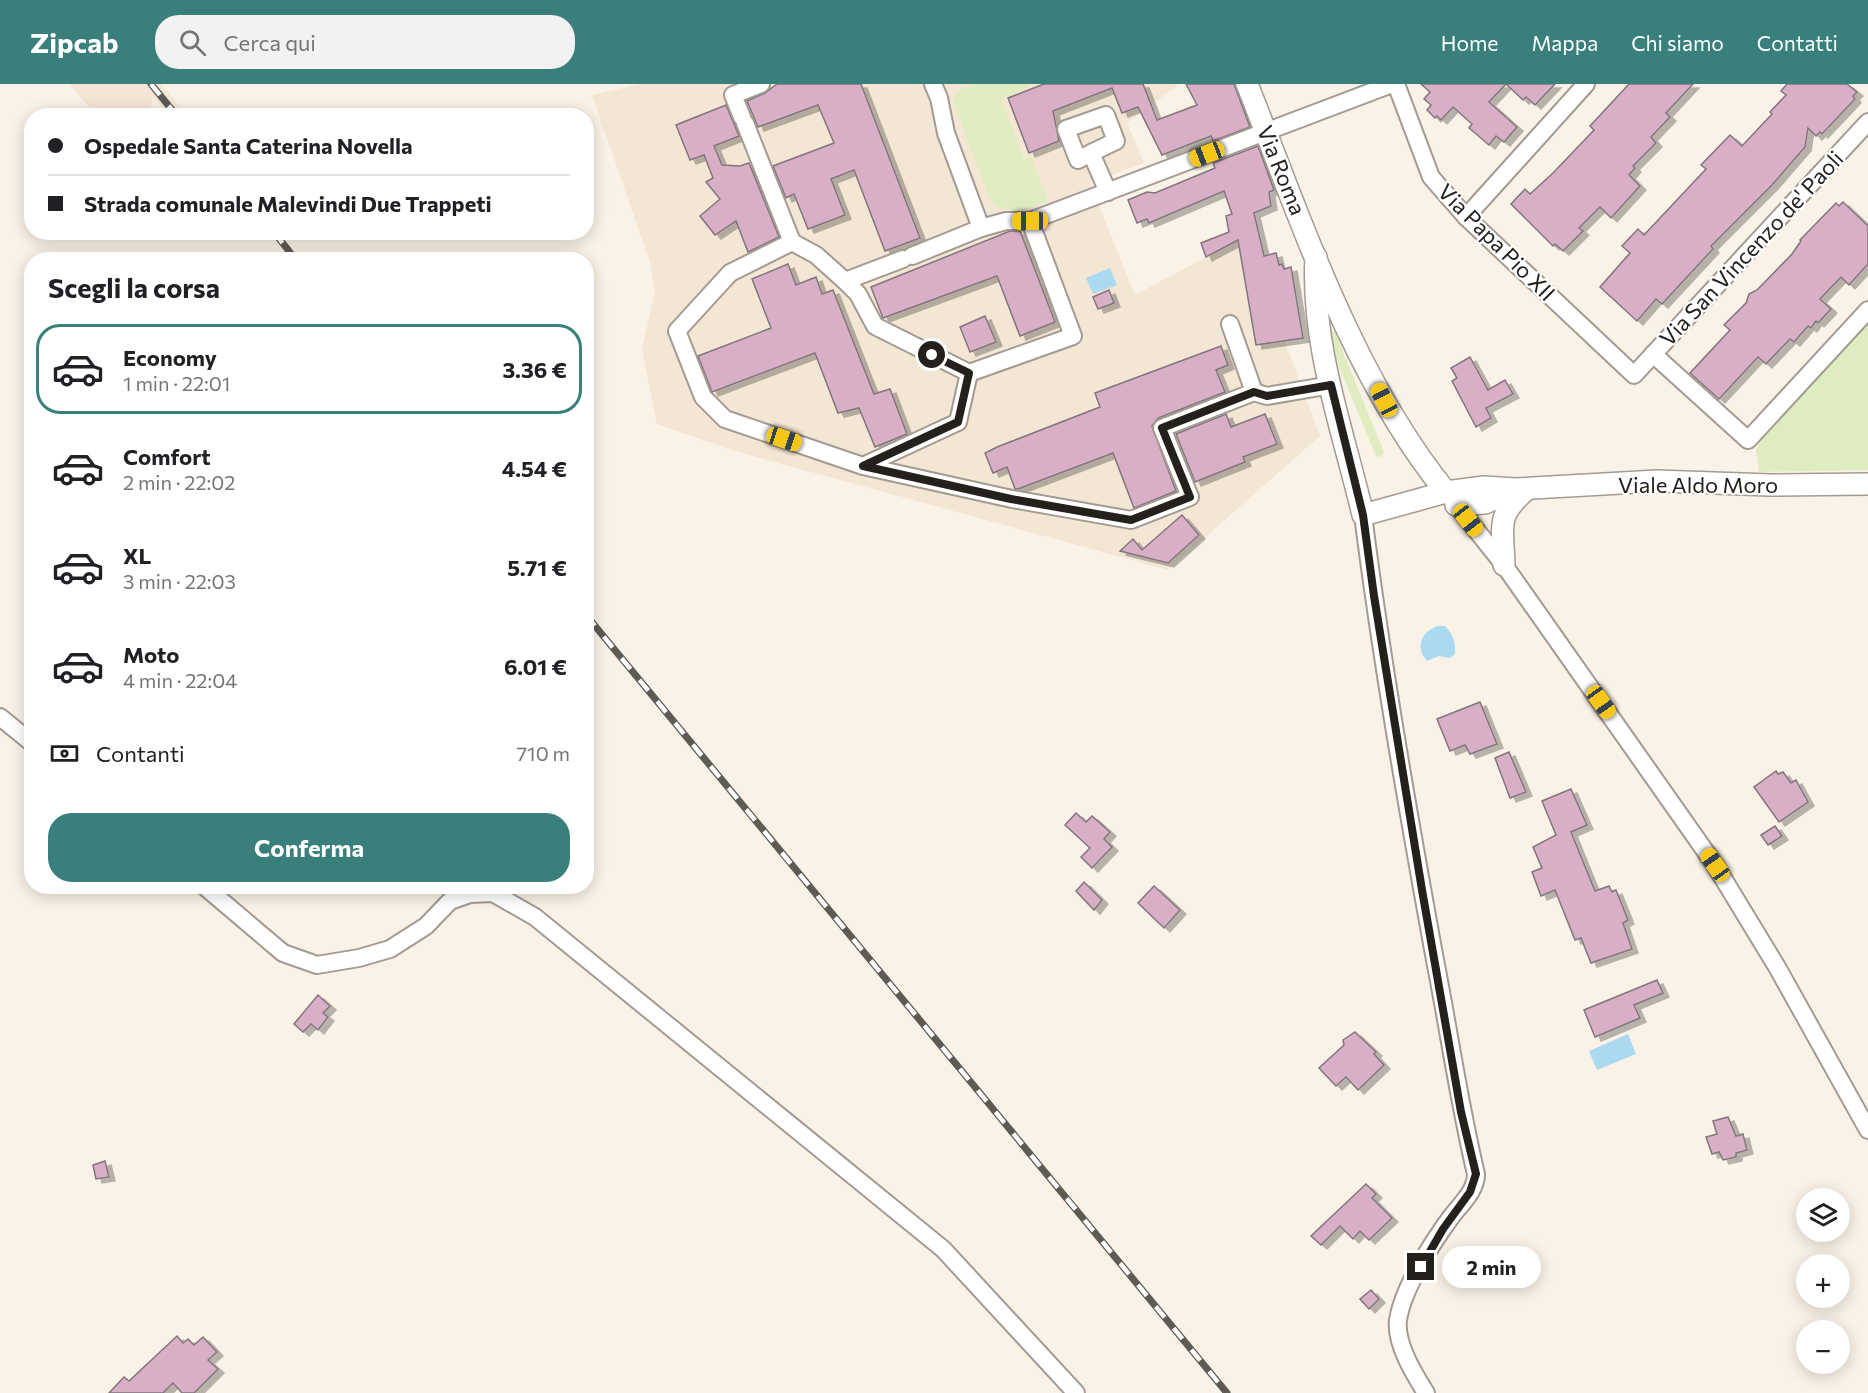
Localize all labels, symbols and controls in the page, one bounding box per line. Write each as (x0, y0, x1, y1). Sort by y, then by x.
search box (155, 15, 575, 69)
text: Zipcab (30, 25, 119, 59)
icon: search (176, 26, 209, 59)
text: Cerca qui (224, 29, 316, 56)
text: Home (1441, 30, 1498, 55)
text: Mappa (1531, 30, 1598, 55)
text: Chi siamo (1631, 30, 1724, 55)
text: Contatti (1757, 30, 1838, 55)
street label: Via Roma (1252, 121, 1312, 219)
text: Ospedale Santa Caterina Novella (84, 132, 413, 159)
car (1187, 139, 1227, 169)
street label: Via San Vincenzo de' Paoli (1653, 145, 1849, 351)
street label: Via Papa Pio XII (1433, 178, 1561, 306)
text: Strada comunale Malevindi Due Trappeti (84, 190, 492, 217)
car (1012, 212, 1048, 230)
text: Scegli la corsa (48, 271, 220, 304)
route start (918, 341, 945, 368)
icon: car (51, 342, 105, 396)
text: Economy (123, 344, 217, 371)
text: 3.36 € (503, 356, 567, 383)
text: 1 min · 22:01 (123, 371, 230, 395)
car (1368, 380, 1400, 420)
car (764, 425, 804, 453)
icon: car (51, 441, 105, 495)
text: Comfort (123, 443, 211, 470)
text: 4.54 € (502, 455, 567, 482)
text: 2 min · 22:02 (123, 470, 235, 494)
street label: Viale Aldo Moro (1618, 471, 1778, 498)
car (1450, 500, 1486, 540)
icon: car (51, 540, 105, 594)
text: XL (123, 542, 151, 569)
text: 5.71 € (507, 554, 567, 581)
text: 3 min · 22:03 (123, 569, 236, 593)
icon: car (51, 639, 105, 693)
text: Moto (123, 641, 179, 668)
text: 6.01 € (504, 653, 567, 680)
text: 4 min · 22:04 (123, 668, 237, 692)
car (1583, 682, 1619, 722)
icon: cash (48, 737, 81, 770)
text: Contanti (96, 740, 185, 767)
text: 710 m (517, 741, 570, 765)
button: Conferma (48, 813, 570, 882)
car (1697, 845, 1733, 885)
map controls (1796, 1188, 1850, 1374)
button: layers (1796, 1188, 1850, 1242)
callout: 2 min (1442, 1246, 1541, 1288)
route end (1407, 1253, 1434, 1280)
button: + (1796, 1254, 1850, 1308)
text: 2 min (1467, 1255, 1516, 1279)
button: − (1796, 1320, 1850, 1374)

